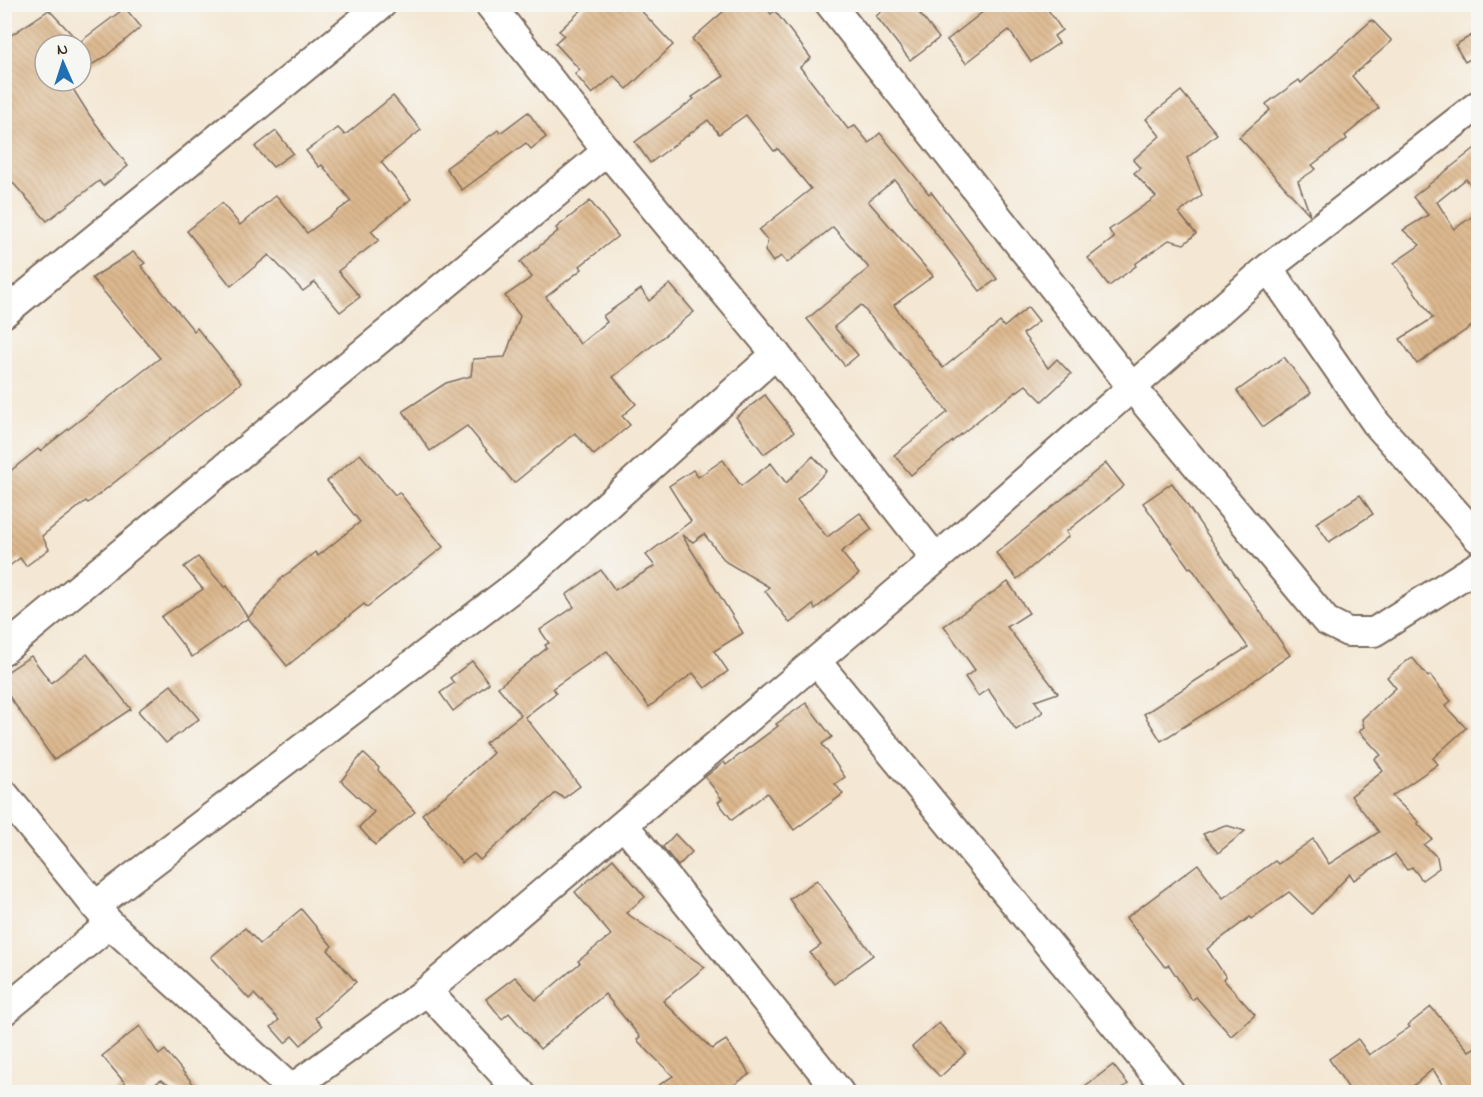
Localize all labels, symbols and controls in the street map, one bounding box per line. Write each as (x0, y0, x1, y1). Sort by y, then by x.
north arrow (33, 33, 93, 93)
text: N (56, 38, 69, 62)

